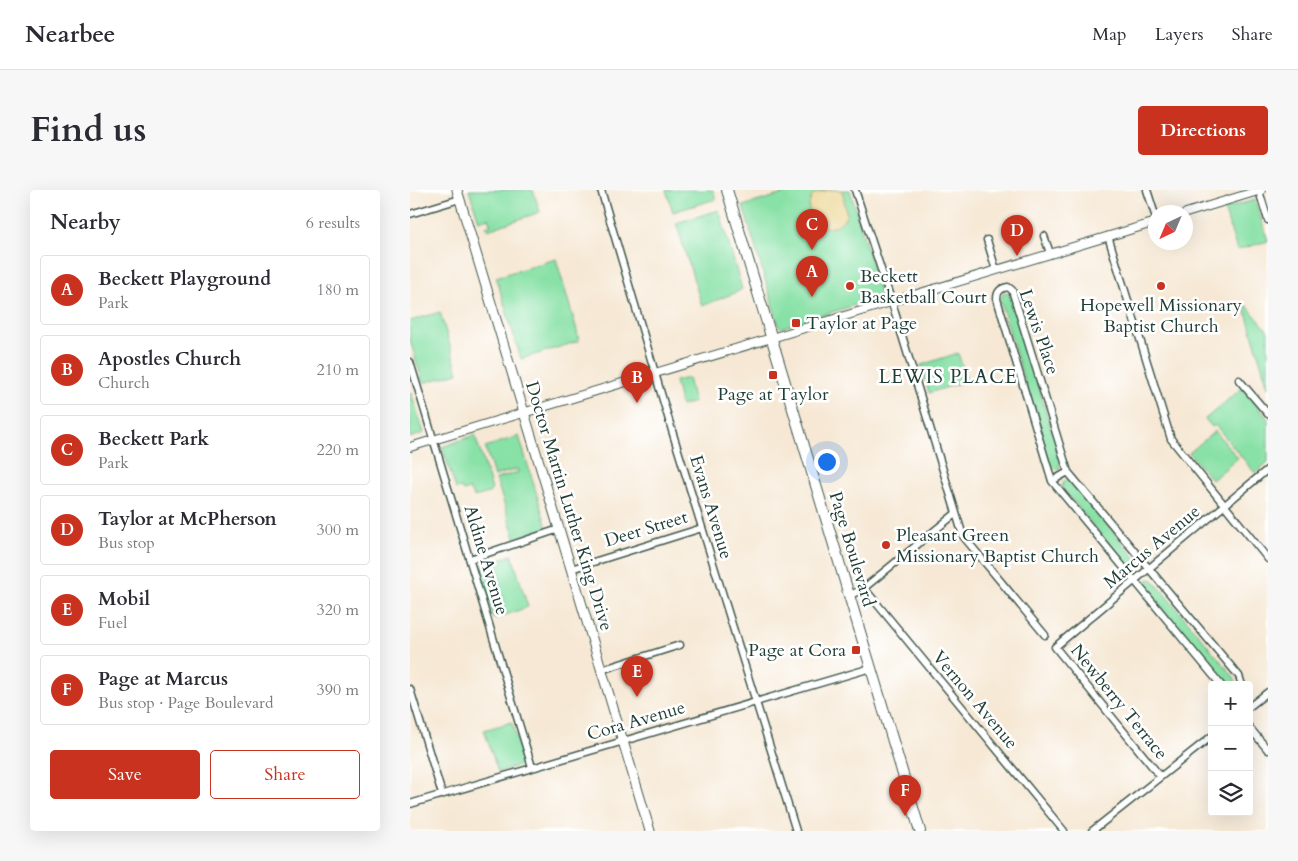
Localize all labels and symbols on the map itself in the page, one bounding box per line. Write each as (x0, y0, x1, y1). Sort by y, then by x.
north arrow (1148, 205, 1193, 250)
pin: C (796, 209, 828, 250)
pin: D (1001, 215, 1033, 256)
pin: A (796, 256, 828, 297)
place label: Beckett Basketball Court (860, 264, 987, 310)
marker: Beckett Basketball Court (844, 280, 856, 292)
marker: Hopewell Missionary Baptist Church (1155, 280, 1167, 292)
street label: Lewis Place (1013, 286, 1065, 378)
place label: Hopewell Missionary Baptist Church (1080, 293, 1243, 339)
place label: Taylor at Page (806, 311, 917, 336)
marker: Taylor at Page (790, 317, 802, 329)
pin: B (621, 362, 653, 403)
district label: LEWIS PLACE (879, 364, 1017, 390)
marker: Page at Taylor (767, 369, 779, 381)
street label: Doctor Martin Luther King Drive (519, 378, 619, 634)
place label: Page at Taylor (717, 382, 829, 407)
your location (814, 449, 840, 475)
street label: Evans Avenue (683, 452, 739, 562)
street label: Page Boulevard (823, 488, 881, 610)
street label: Marcus Avenue (1099, 499, 1205, 595)
street label: Aldine Avenue (457, 502, 515, 618)
street label: Deer Street (601, 504, 691, 553)
place label: Pleasant Green Missionary Baptist Church (896, 523, 1099, 569)
marker: Pleasant Green Missionary Baptist Church (880, 539, 892, 551)
place label: Page at Cora (748, 638, 846, 663)
street label: Newberry Terrace (1065, 639, 1173, 765)
marker: Page at Cora (850, 644, 862, 656)
street label: Vernon Avenue (926, 645, 1024, 755)
pin: E (621, 656, 653, 697)
street label: Cora Avenue (584, 695, 688, 747)
pin: F (889, 775, 921, 816)

